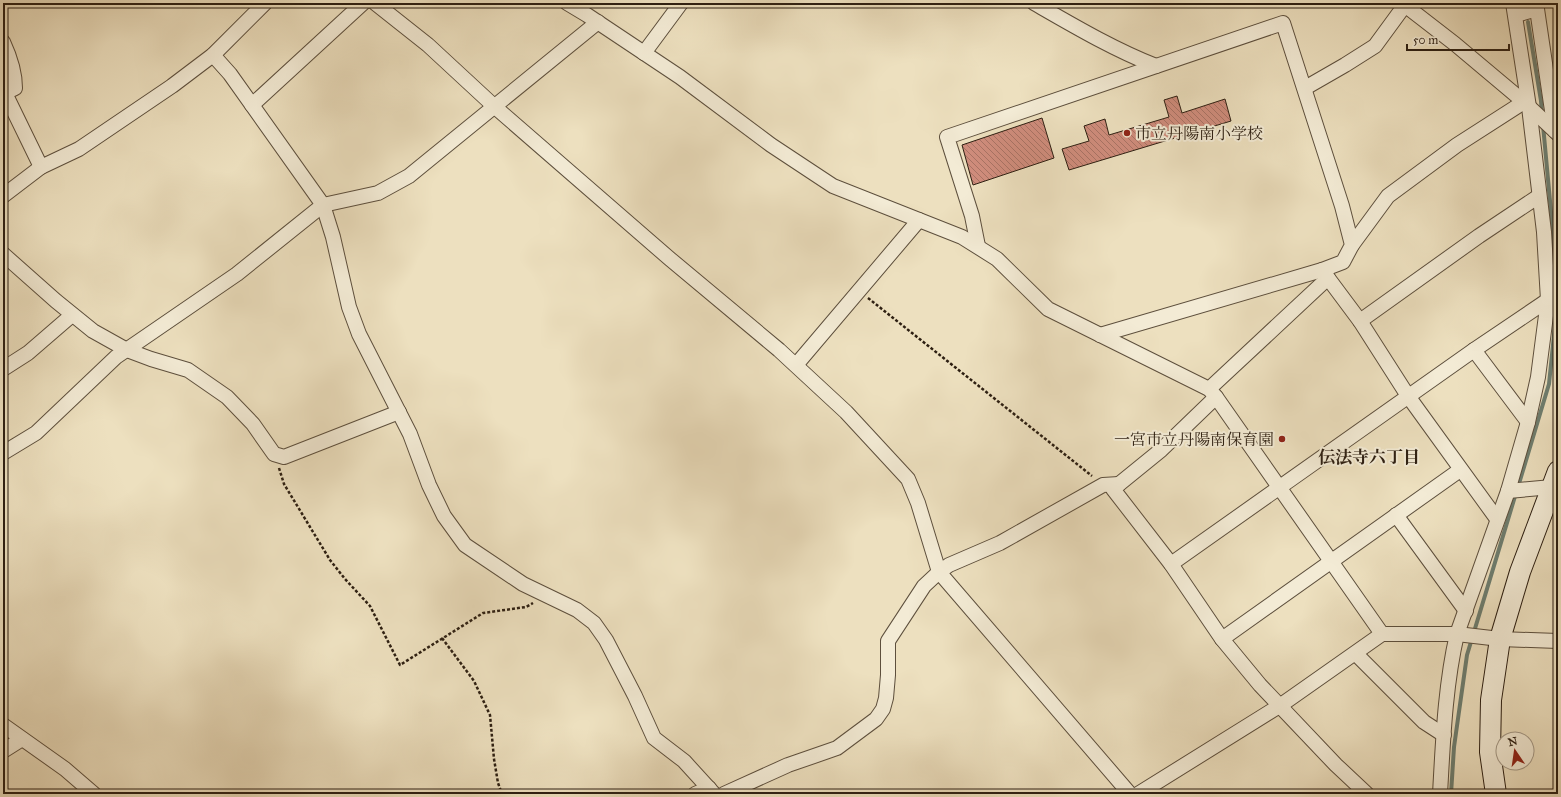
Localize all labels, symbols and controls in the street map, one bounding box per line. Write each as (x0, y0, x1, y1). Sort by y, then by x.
scale bar (1407, 26, 1509, 52)
text: 50 m (1413, 33, 1438, 47)
place label: 市立丹陽南小学校 (1135, 124, 1263, 143)
marker: 市立丹陽南小学校 (1122, 128, 1132, 138)
place label: 一宮市立丹陽南保育園 (1114, 430, 1274, 449)
marker: 一宮市立丹陽南保育園 (1277, 434, 1287, 444)
district label: 伝法寺六丁目 (1318, 447, 1420, 468)
north arrow (1495, 731, 1535, 771)
text: N (1507, 734, 1520, 749)

